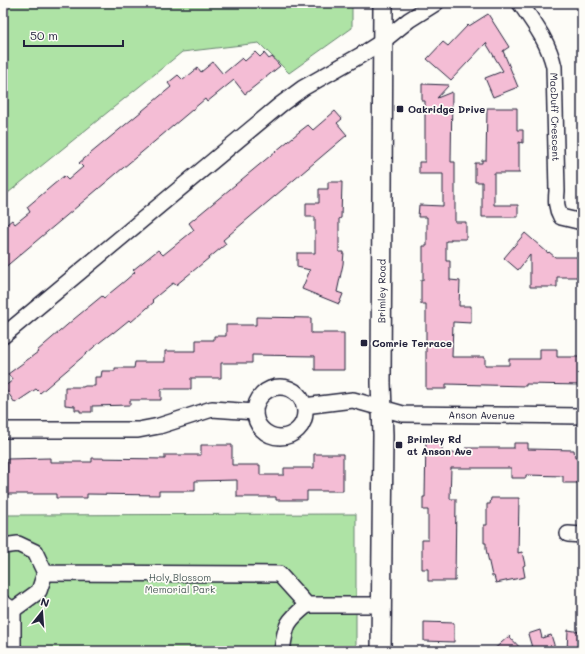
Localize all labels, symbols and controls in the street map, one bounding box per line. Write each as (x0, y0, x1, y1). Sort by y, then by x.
scale bar (24, 22, 123, 48)
text: 50 m (30, 27, 58, 43)
street label: MacDuff Crescent (547, 72, 563, 162)
place label: Oakridge Drive (408, 102, 485, 116)
marker: Oakridge Drive (395, 104, 405, 114)
street label: Brimley Road (374, 259, 389, 323)
place label: Comrie Terrace (372, 336, 452, 350)
marker: Comrie Terrace (359, 338, 369, 348)
street label: Anson Avenue (448, 408, 515, 422)
place label: Brimley Rd at Anson Ave (407, 432, 472, 458)
marker: Brimley Rd at Anson Ave (394, 440, 404, 450)
park label: Holy Blossom Memorial Park (145, 570, 215, 596)
north arrow (22, 592, 62, 632)
text: N (39, 594, 51, 610)

